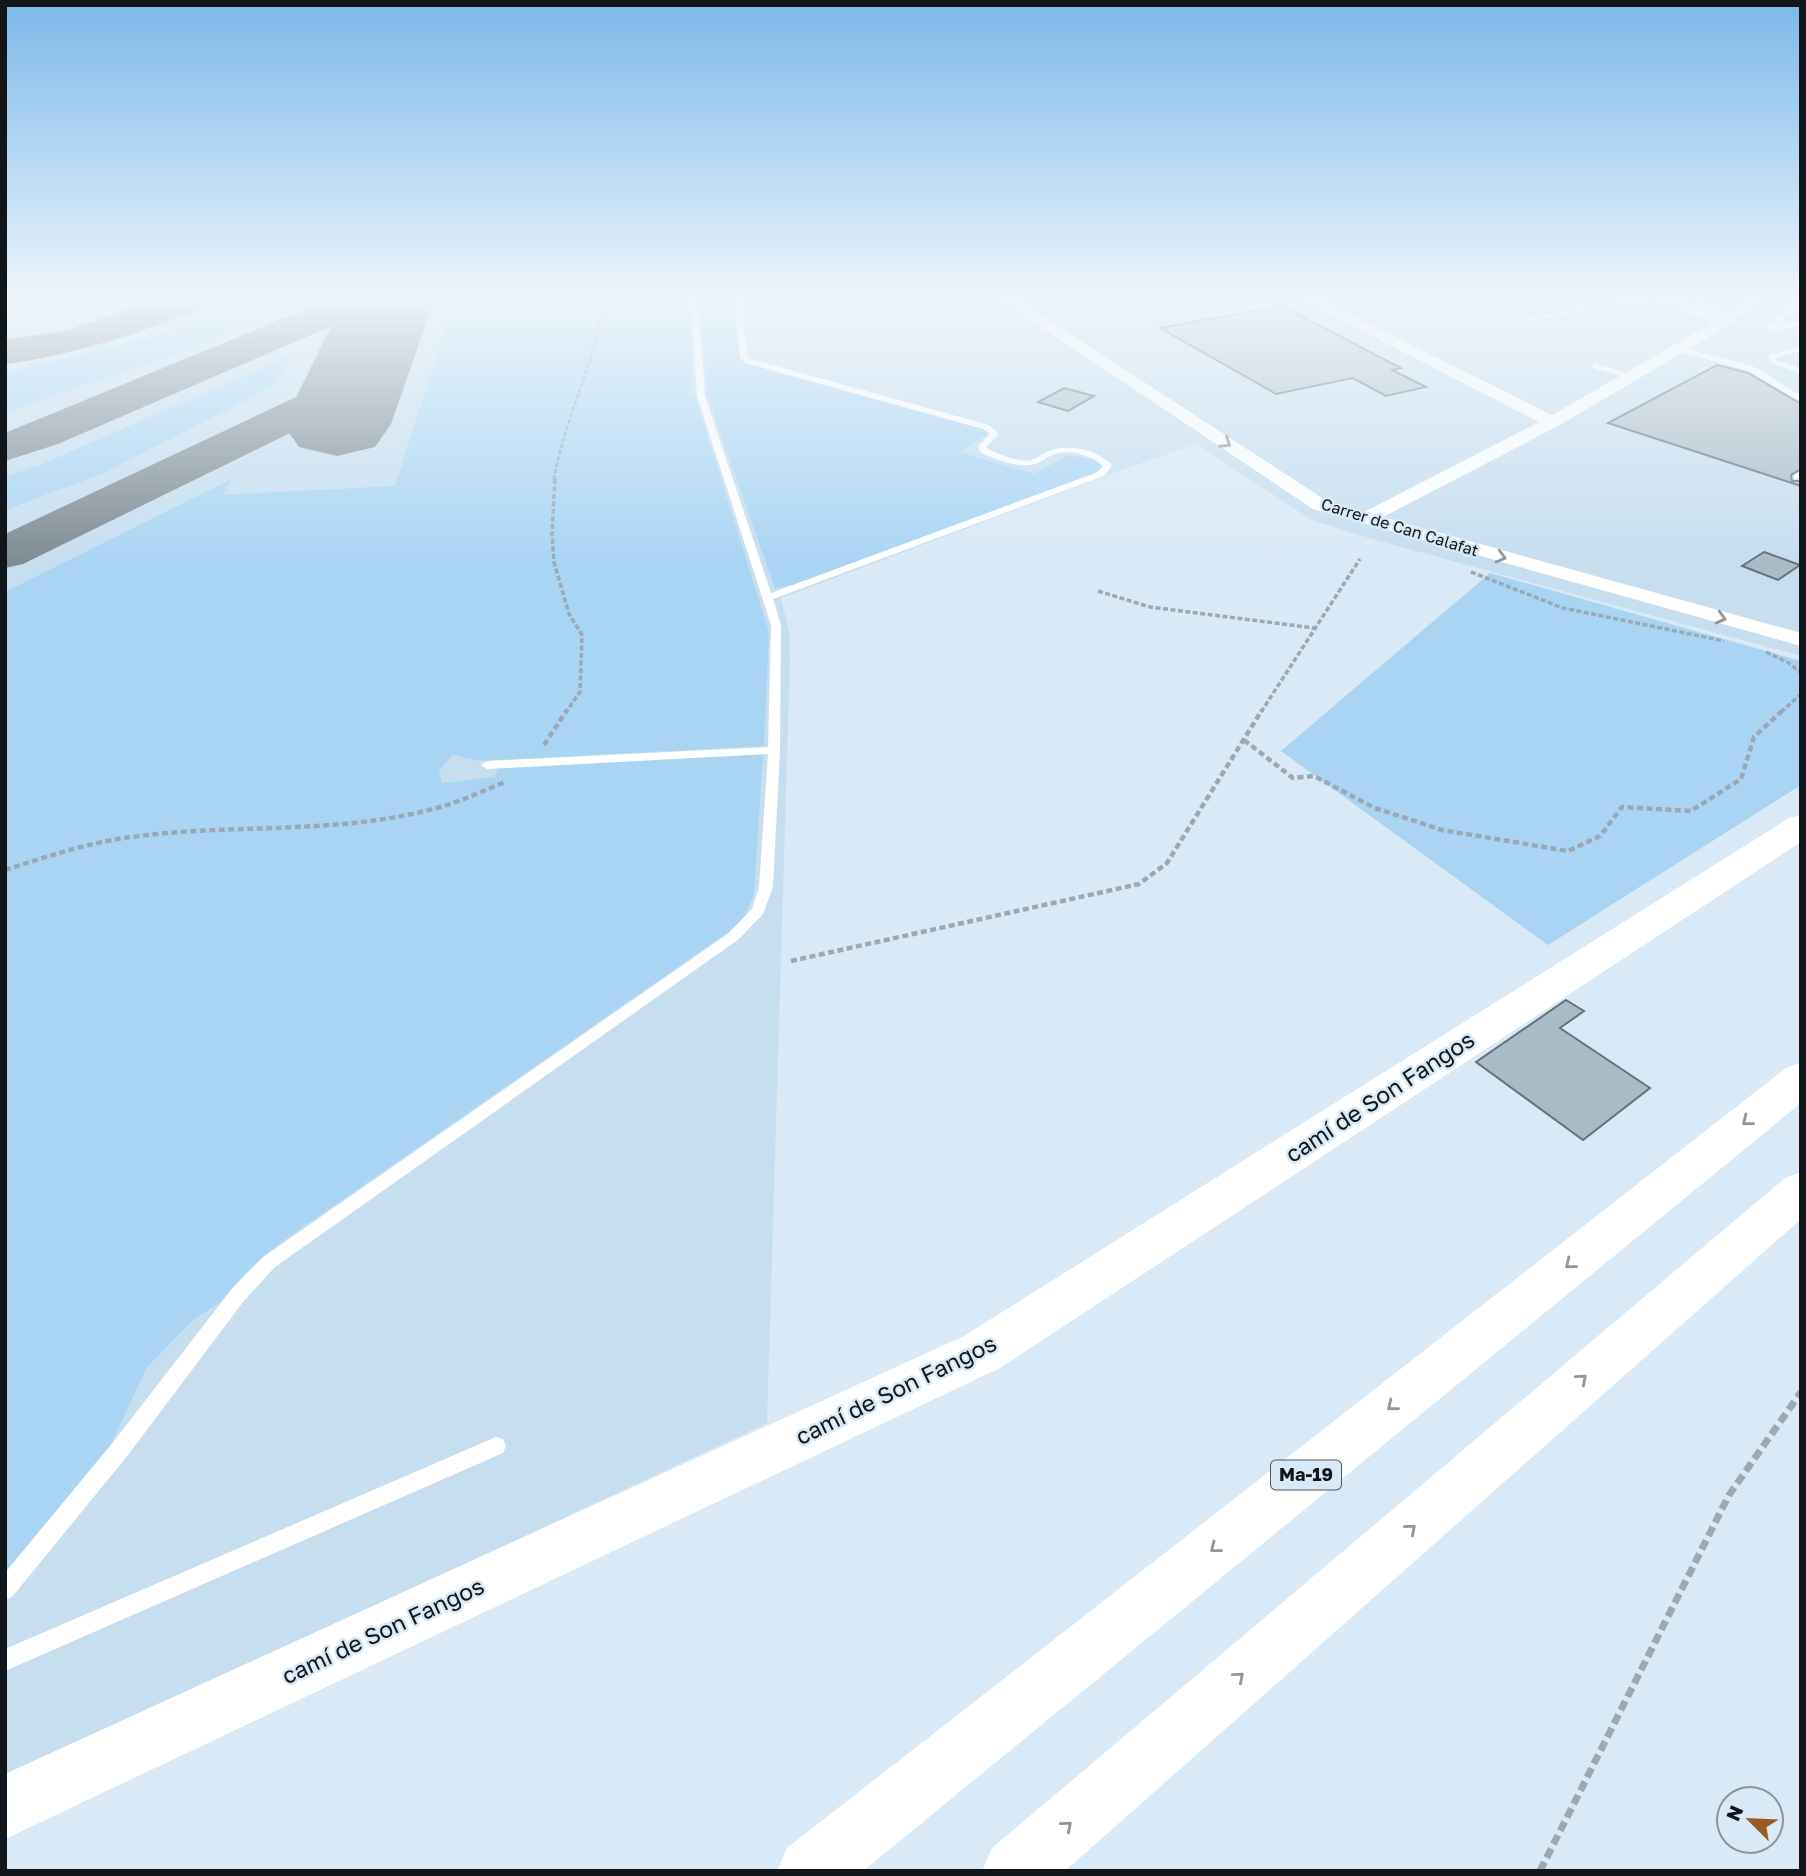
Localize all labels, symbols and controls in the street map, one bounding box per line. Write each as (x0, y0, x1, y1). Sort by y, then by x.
one-way arrow (1219, 435, 1232, 448)
street label: Carrer de Can Calafat (1319, 494, 1481, 560)
one-way arrow (1495, 549, 1507, 563)
one-way arrow (1715, 609, 1727, 624)
street label: camí de Son Fangos (1280, 1025, 1479, 1168)
one-way arrow (1743, 1113, 1756, 1125)
one-way arrow (1566, 1255, 1578, 1268)
street label: camí de Son Fangos (791, 1328, 1001, 1450)
one-way arrow (1574, 1375, 1587, 1387)
one-way arrow (1388, 1397, 1400, 1410)
road number: Ma-19 (1271, 1460, 1341, 1490)
one-way arrow (1403, 1525, 1416, 1537)
one-way arrow (1210, 1540, 1223, 1552)
street label: camí de Son Fangos (277, 1571, 488, 1689)
one-way arrow (1230, 1673, 1243, 1685)
north arrow (1715, 1785, 1785, 1855)
text: N (1721, 1802, 1747, 1824)
one-way arrow (1058, 1822, 1071, 1834)

